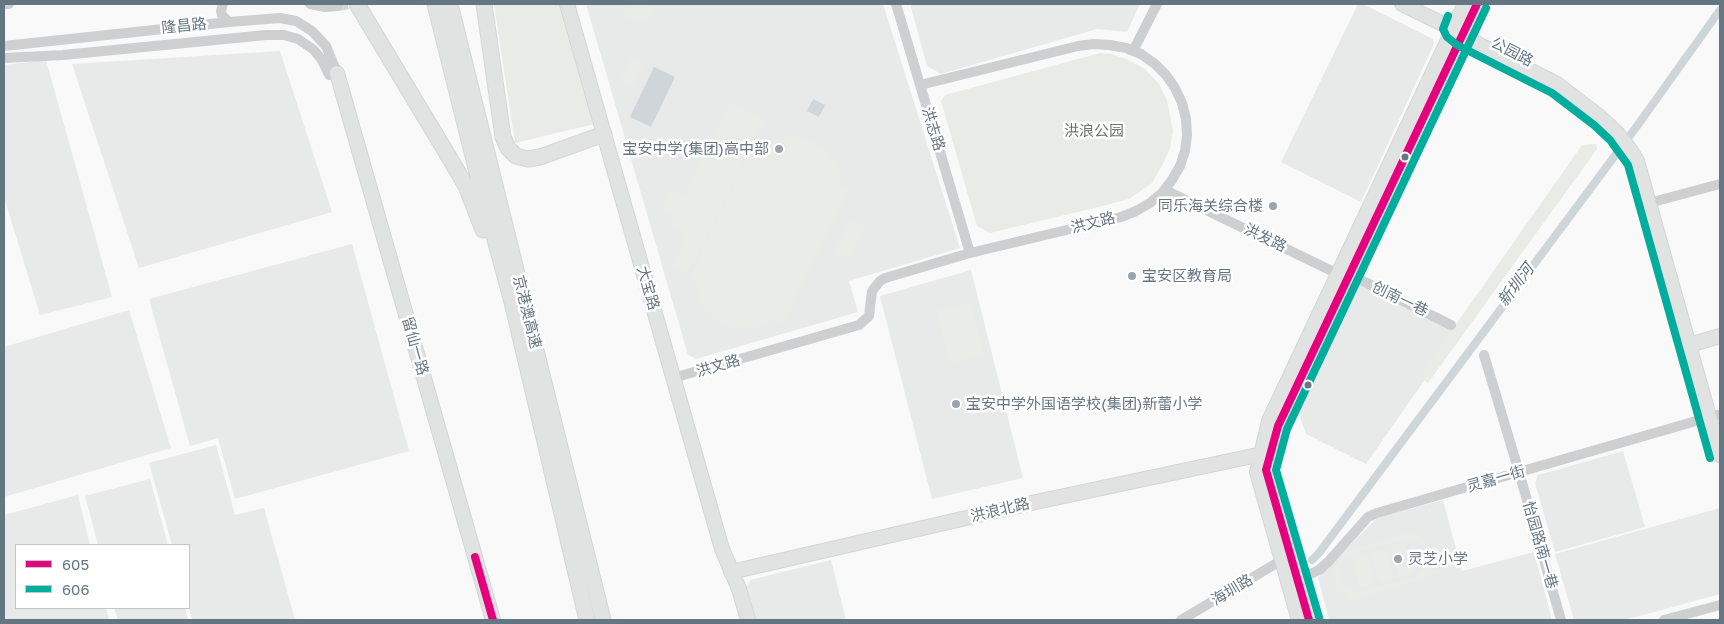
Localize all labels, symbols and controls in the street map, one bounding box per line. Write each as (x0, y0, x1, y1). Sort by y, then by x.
street label: 隆昌路 (161, 15, 207, 37)
street label: 公园路 (1488, 34, 1536, 70)
street label: 洪志路 (918, 105, 948, 153)
park label: 洪浪公园 (1064, 122, 1124, 140)
place label: 宝安中学(集团)高中部 (623, 140, 769, 158)
marker: 宝安中学(集团)高中部 (773, 143, 785, 155)
unlabelled marker (1400, 152, 1410, 162)
place label: 同乐海关综合楼 (1158, 197, 1263, 215)
marker: 同乐海关综合楼 (1267, 200, 1279, 212)
street label: 洪文路 (1069, 209, 1117, 237)
street label: 洪发路 (1241, 220, 1289, 256)
water label: 新圳河 (1494, 260, 1538, 310)
street label: 大宝路 (633, 264, 663, 312)
place label: 宝安区教育局 (1142, 267, 1232, 285)
marker: 宝安区教育局 (1126, 270, 1138, 282)
street label: 京港澳高速 (509, 273, 545, 351)
street label: 创南一巷 (1369, 278, 1431, 320)
street label: 留仙一路 (398, 315, 432, 377)
street label: 洪文路 (694, 351, 742, 381)
unlabelled marker (1303, 380, 1313, 390)
place label: 宝安中学外国语学校(集团)新蕾小学 (966, 395, 1202, 413)
marker: 宝安中学外国语学校(集团)新蕾小学 (950, 398, 962, 410)
street label: 灵嘉一街 (1465, 462, 1527, 496)
street label: 洪浪北路 (969, 494, 1031, 526)
street label: 怡园路南一巷 (1519, 499, 1561, 591)
legend (15, 544, 190, 609)
place label: 灵芝小学 (1408, 550, 1468, 568)
marker: 灵芝小学 (1392, 553, 1404, 565)
text: 605 (62, 555, 89, 573)
street label: 海圳路 (1208, 571, 1256, 609)
text: 606 (62, 580, 89, 598)

